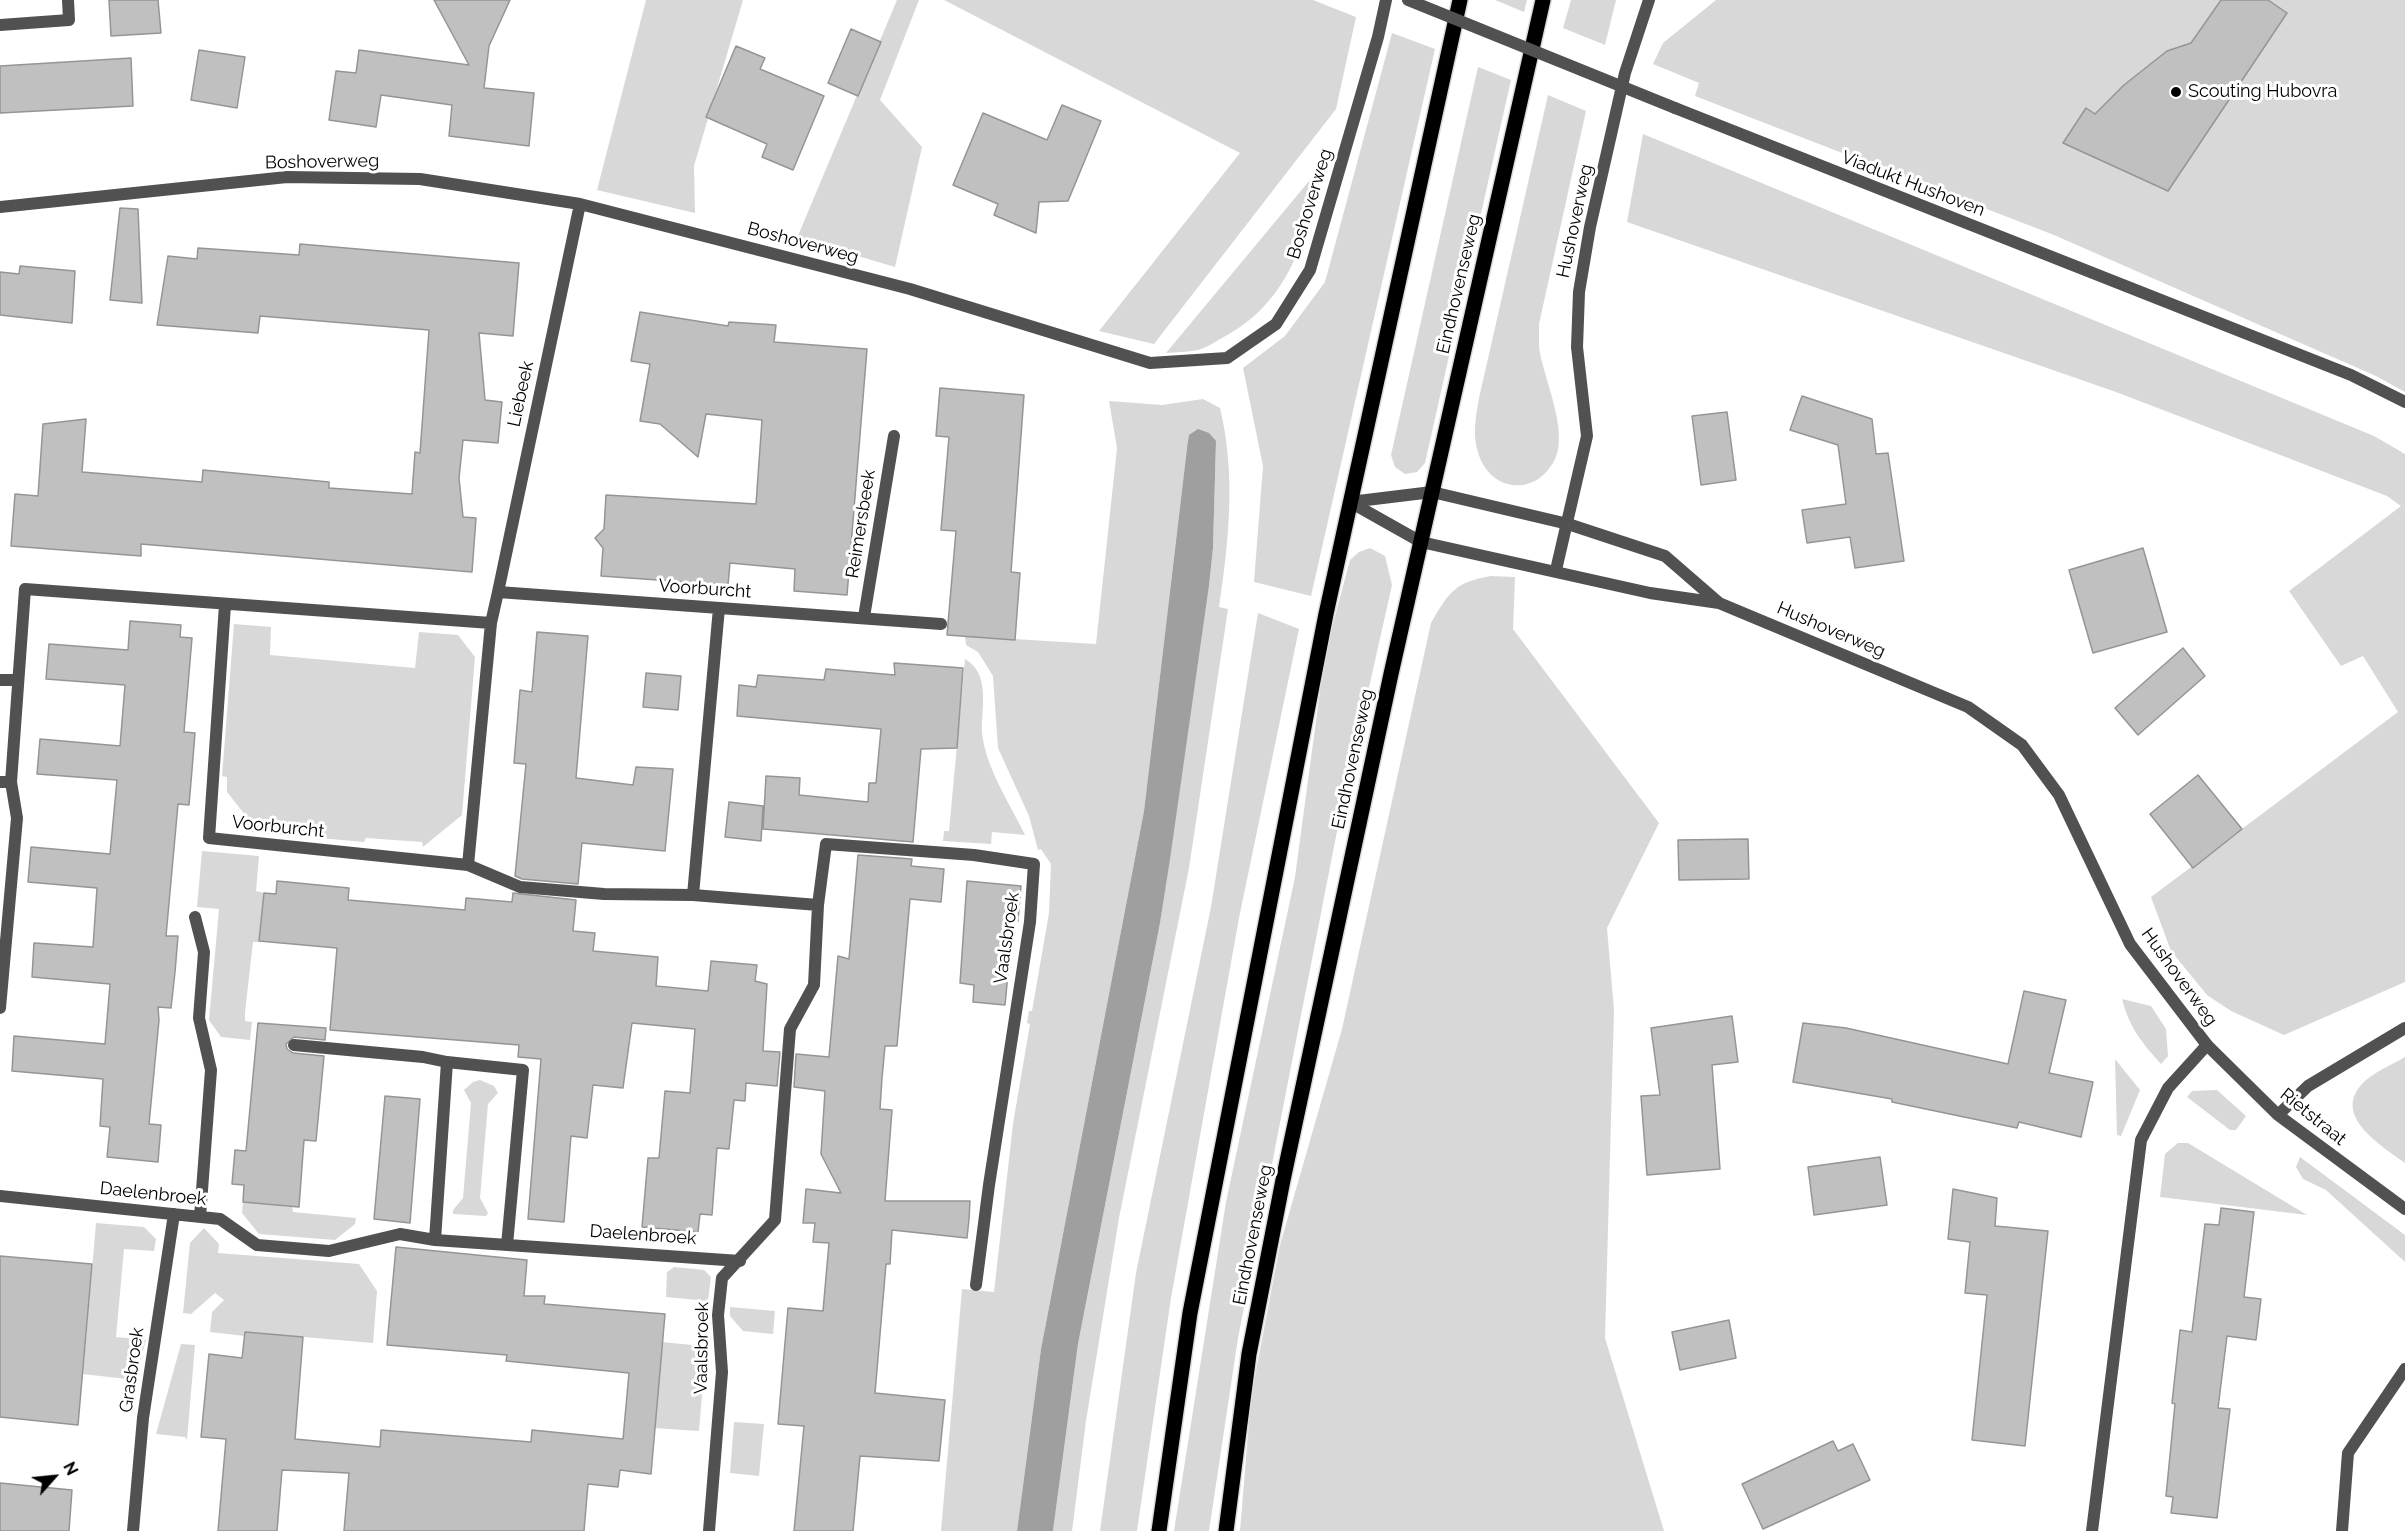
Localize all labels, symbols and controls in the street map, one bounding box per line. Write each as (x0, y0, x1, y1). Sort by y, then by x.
place label: Scouting Hubovra (2188, 81, 2337, 103)
marker: Scouting Hubovra (2169, 85, 2183, 99)
street label: Boshoverweg (1283, 146, 1337, 262)
street label: Viadukt Hushoven (1838, 147, 1988, 221)
street label: Boshoverweg (265, 150, 379, 174)
street label: Hushoverweg (1552, 162, 1598, 280)
street label: Eindhovenseweg (1432, 212, 1486, 356)
street label: Boshoverweg (745, 218, 861, 268)
street label: Liebeek (503, 359, 539, 429)
street label: Reimersbeek (842, 468, 880, 580)
street label: Voorburcht (658, 575, 752, 603)
street label: Hushoverweg (1774, 597, 1888, 663)
street label: Eindhovenseweg (1328, 687, 1378, 831)
street label: Voorburcht (231, 811, 325, 843)
street label: Vaalsbroek (990, 891, 1024, 985)
street label: Hushoverweg (2136, 924, 2222, 1030)
street label: Rietstraat (2276, 1084, 2350, 1150)
street label: Eindhovenseweg (1229, 1163, 1277, 1307)
street label: Daelenbroek (99, 1178, 207, 1210)
street label: Daelenbroek (589, 1220, 697, 1250)
street label: Vaalsbroek (690, 1302, 714, 1394)
street label: Grasbroek (115, 1326, 149, 1414)
north arrow (24, 1447, 84, 1507)
text: N (59, 1459, 82, 1478)

